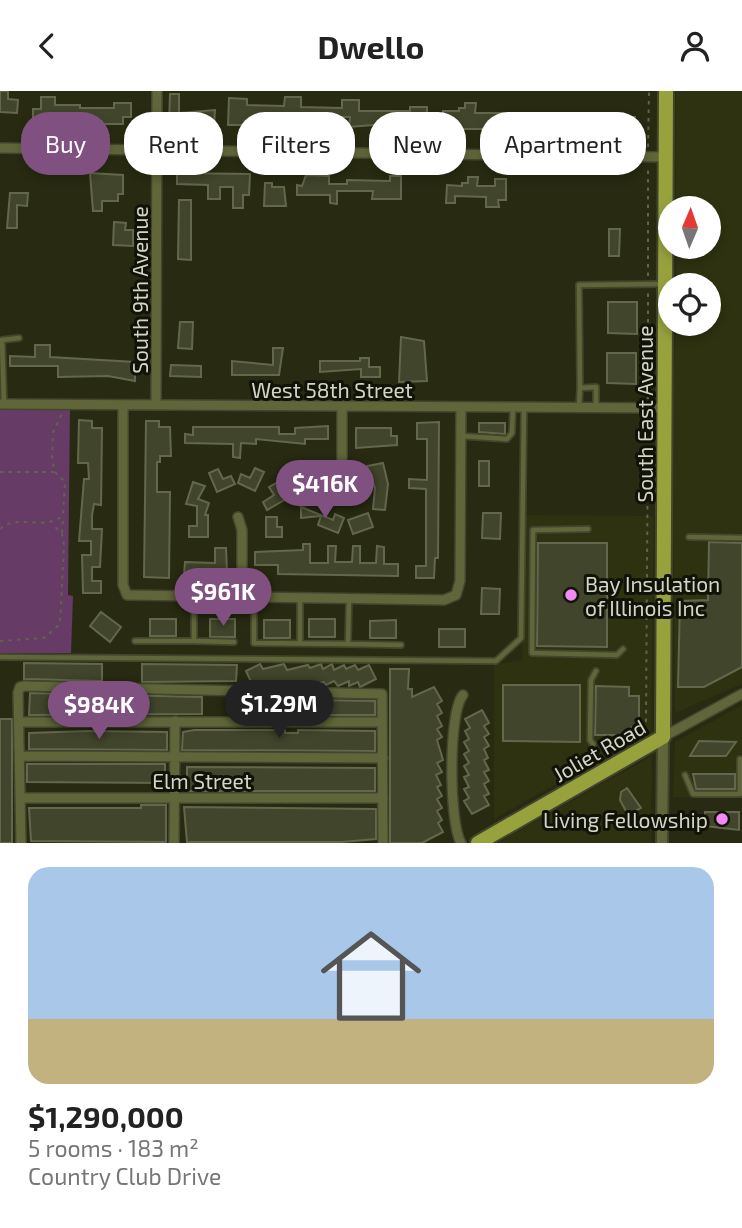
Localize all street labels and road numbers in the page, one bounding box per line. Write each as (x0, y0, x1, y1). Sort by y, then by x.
street label: South 9th Avenue (127, 206, 152, 374)
street label: South East Avenue (632, 325, 657, 503)
street label: West 58th Street (251, 377, 413, 402)
street label: Joliet Road (548, 713, 650, 787)
street label: Elm Street (152, 768, 252, 793)

